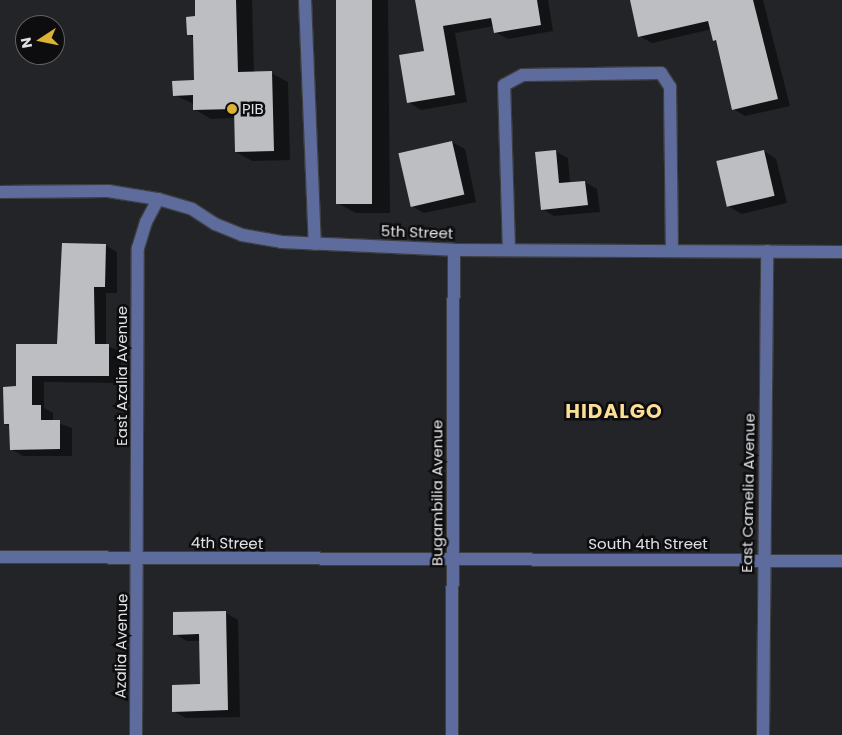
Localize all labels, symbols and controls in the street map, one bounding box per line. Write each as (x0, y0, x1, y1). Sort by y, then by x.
north arrow (15, 15, 65, 65)
text: N (15, 36, 37, 50)
place label: PIB (242, 100, 264, 118)
marker: PIB (226, 103, 238, 115)
street label: 5th Street (381, 222, 453, 242)
street label: East Azalia Avenue (113, 306, 131, 446)
district label: HIDALGO (564, 399, 664, 423)
street label: East Camelia Avenue (738, 413, 758, 573)
street label: Bugambilia Avenue (428, 420, 446, 566)
street label: 4th Street (191, 533, 263, 553)
street label: South 4th Street (588, 535, 708, 553)
street label: Azalia Avenue (111, 593, 131, 699)

